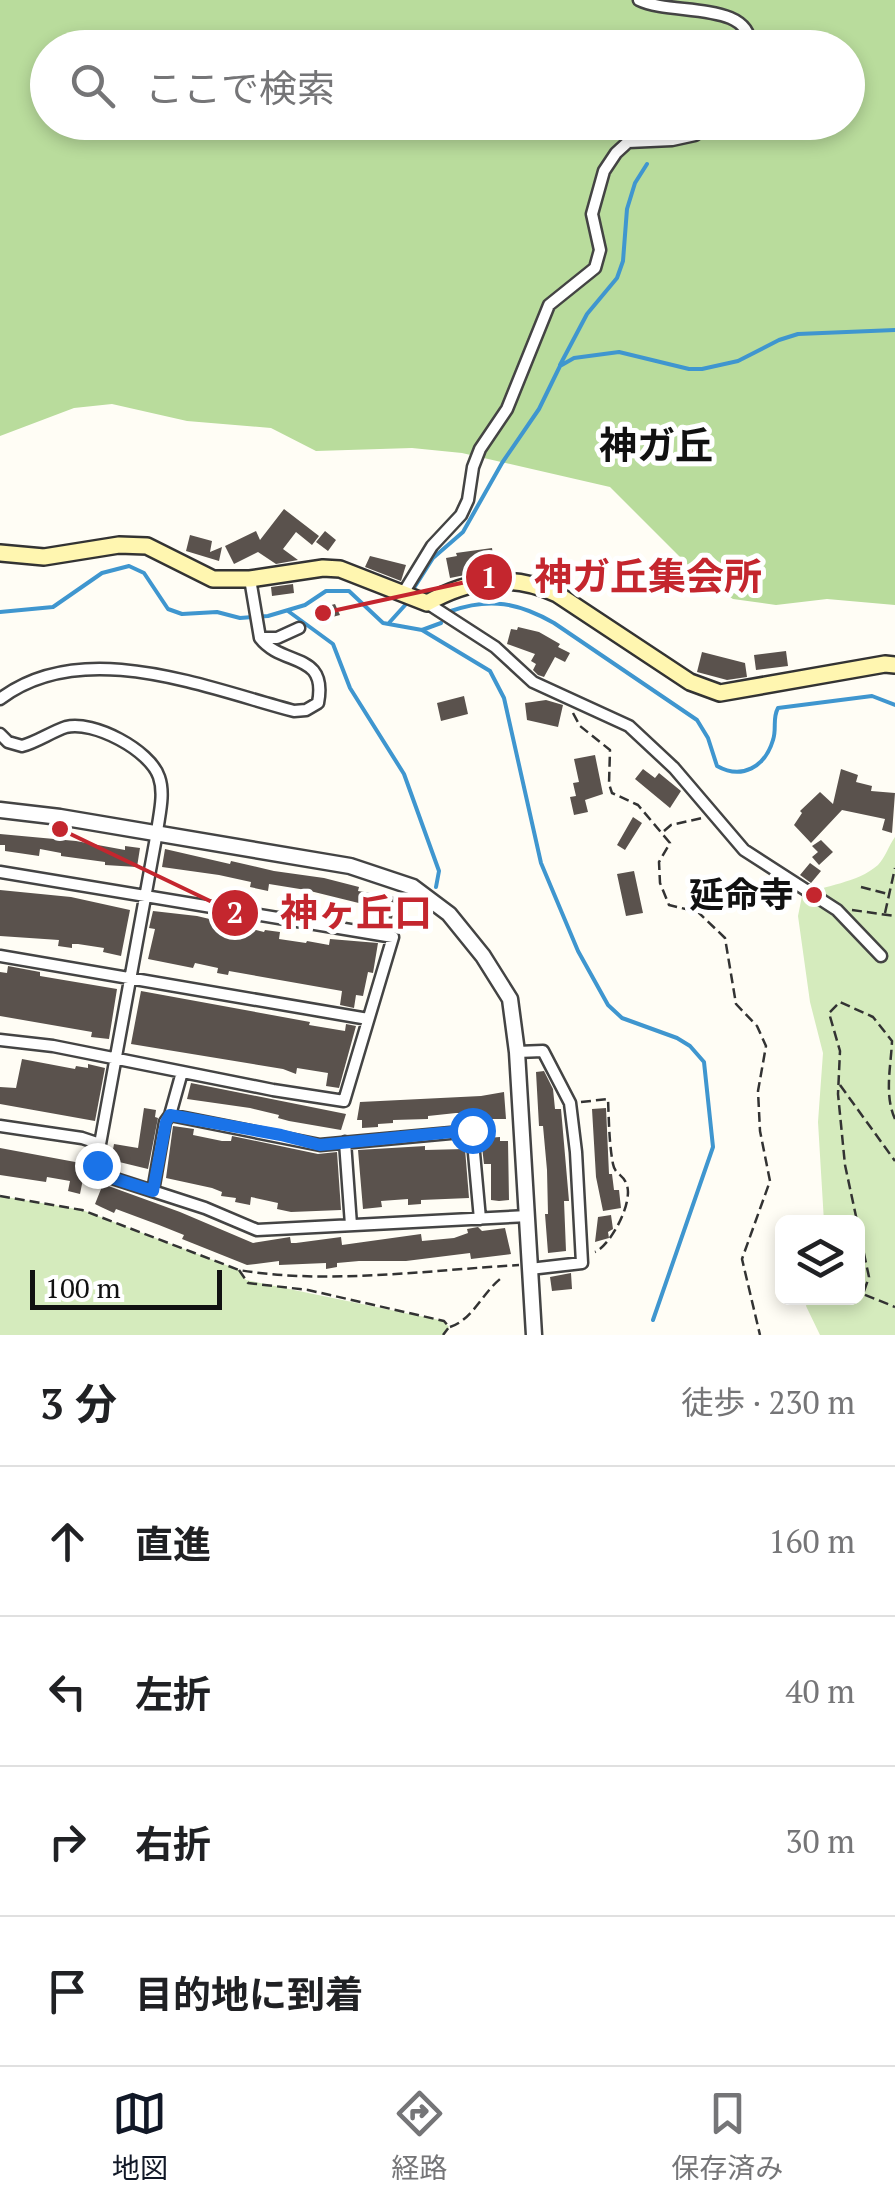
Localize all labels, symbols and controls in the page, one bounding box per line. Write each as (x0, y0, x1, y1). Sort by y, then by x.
search box (30, 30, 865, 140)
icon: search (65, 58, 120, 113)
text: ここで検索 (145, 63, 335, 113)
district label: 神ガ丘 (599, 420, 713, 470)
callout: 神ガ丘集会所 (464, 543, 782, 611)
text: 神ガ丘集会所 (534, 551, 762, 601)
text: 1 (481, 557, 497, 597)
place label: 延命寺 (689, 871, 794, 917)
callout: 神ヶ丘口 (210, 879, 452, 947)
marker: 延命寺 (803, 884, 825, 906)
text: 神ヶ丘口 (280, 887, 432, 937)
text: 2 (227, 892, 243, 932)
route start (450, 1108, 496, 1154)
route end (75, 1143, 121, 1189)
map controls (775, 1215, 865, 1305)
button: layers (775, 1215, 865, 1305)
scale bar (30, 1265, 222, 1310)
text: 100 m (45, 1269, 121, 1306)
text: 3 分 (40, 1375, 117, 1431)
text: 徒歩 · 230 m (681, 1381, 855, 1423)
icon: ahead (40, 1514, 95, 1569)
text: 直進 (135, 1519, 211, 1569)
text: 160 m (768, 1520, 855, 1562)
icon: left (40, 1664, 95, 1719)
text: 左折 (135, 1669, 211, 1719)
text: 40 m (785, 1670, 855, 1712)
icon: right (40, 1814, 95, 1869)
text: 右折 (135, 1819, 211, 1869)
text: 30 m (785, 1820, 855, 1862)
icon: arrive (40, 1964, 95, 2019)
text: 目的地に到着 (135, 1969, 363, 2019)
tab: 地図 (112, 2086, 168, 2186)
tab: 経路 (391, 2086, 447, 2186)
tab: 保存済み (671, 2086, 783, 2186)

